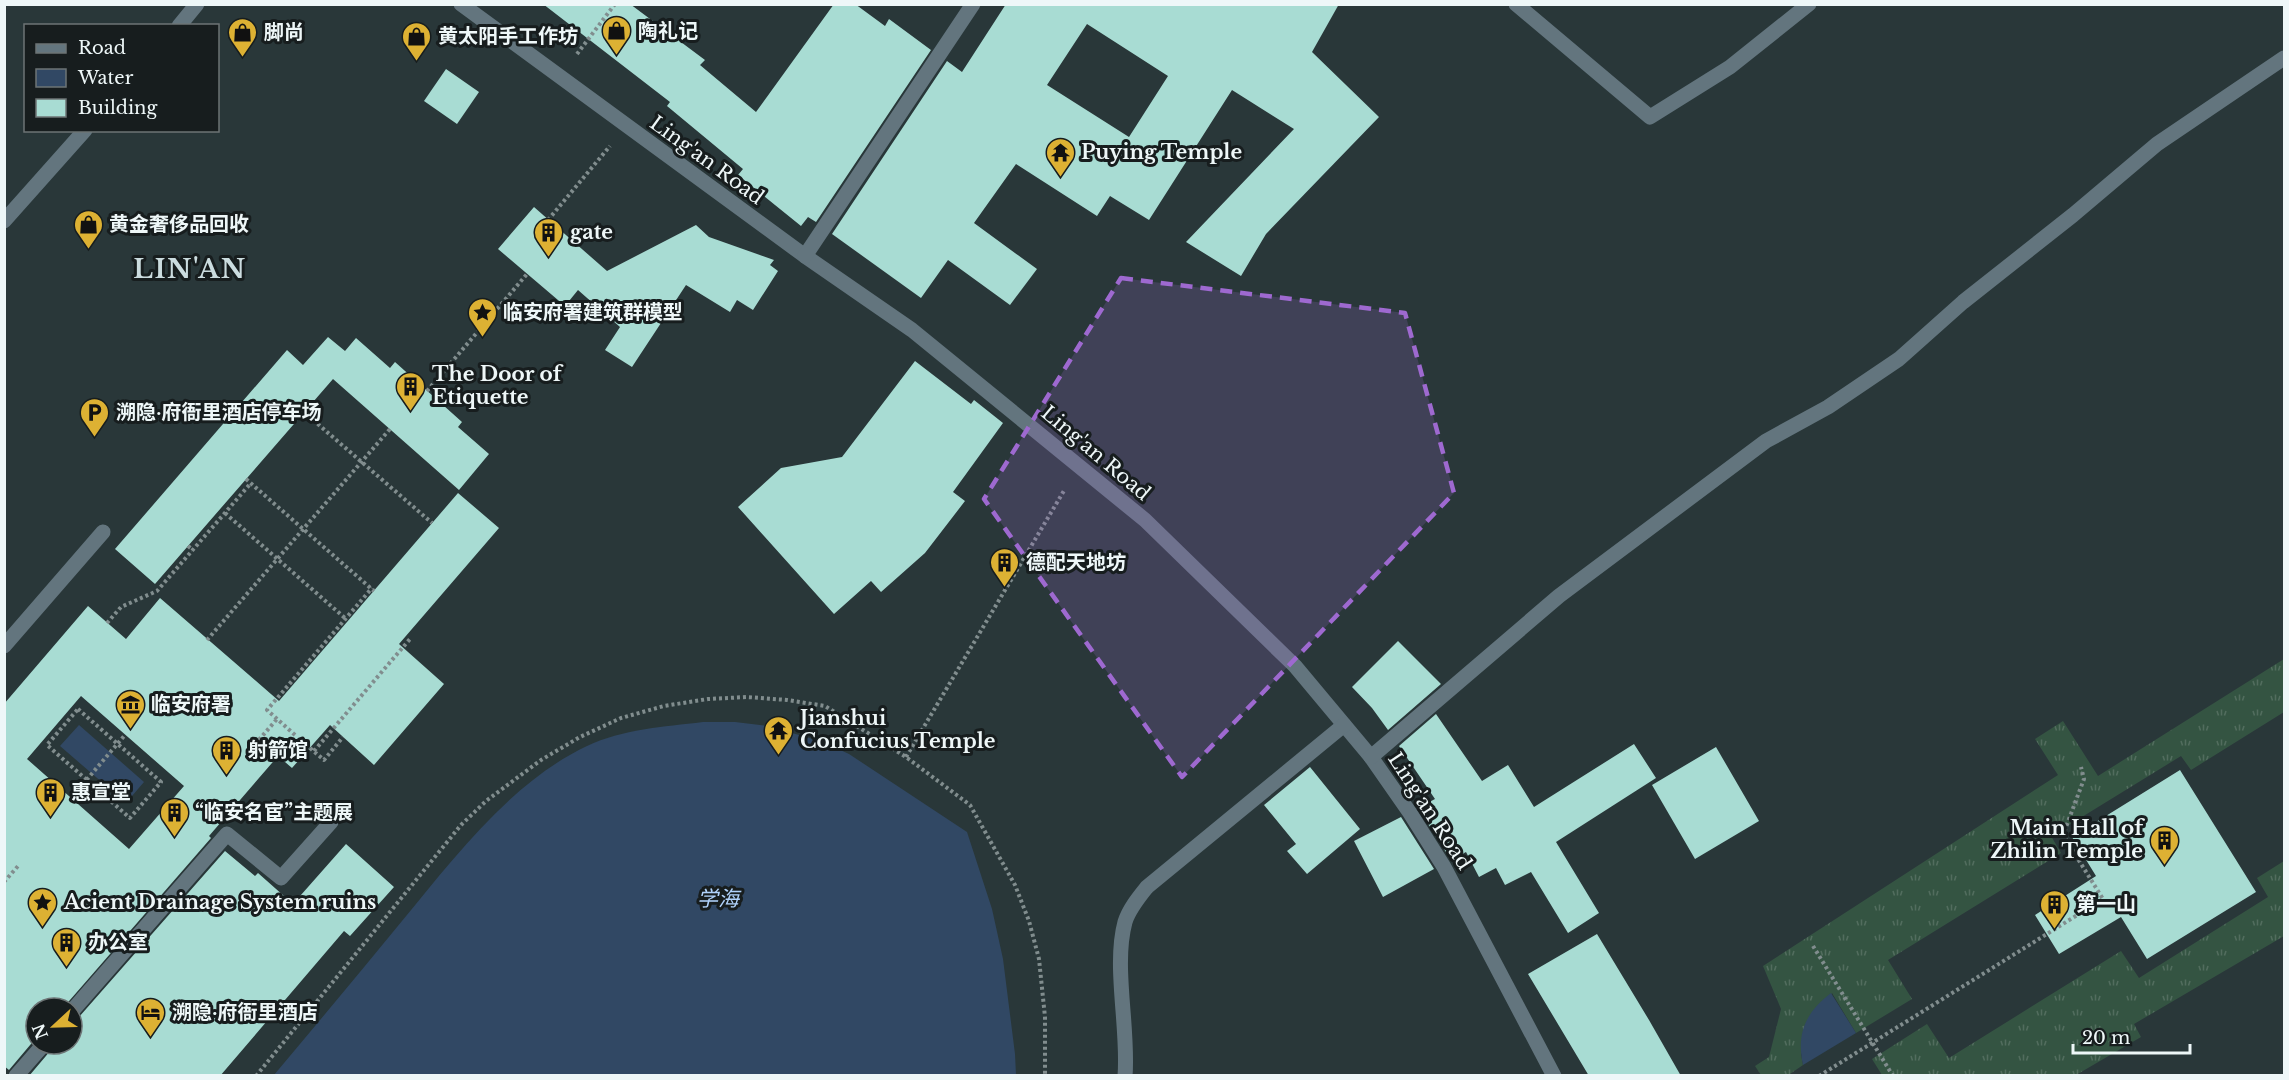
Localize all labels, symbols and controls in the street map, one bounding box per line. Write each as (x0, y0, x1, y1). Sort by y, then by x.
shop icon: 陶礼记 (601, 15, 633, 57)
shop icon: 脚尚 (227, 16, 259, 58)
place label: 陶礼记 (638, 19, 698, 43)
place label: 脚尚 (264, 20, 304, 44)
shop icon: 黄太阳手工作坊 (401, 20, 433, 62)
legend (24, 24, 219, 132)
place label: 黄太阳手工作坊 (438, 24, 578, 48)
text: Road (78, 37, 126, 59)
text: Water (77, 67, 134, 89)
text: Building (78, 97, 157, 119)
street label: Ling'an Road (645, 111, 769, 209)
temple icon: Puying Temple (1044, 136, 1076, 178)
place label: Puying Temple (1081, 140, 1242, 164)
shop icon: 黄金奢侈品回收 (72, 208, 104, 250)
place label: 黄金奢侈品回收 (109, 212, 249, 236)
building icon: gate (533, 216, 565, 258)
place label: gate (570, 220, 613, 244)
district label: LIN'AN (133, 253, 247, 285)
place icon: 临安府署建筑群模型 (466, 296, 498, 338)
place label: 临安府署建筑群模型 (503, 300, 683, 324)
place label: The Door of Etiquette (432, 362, 564, 409)
building icon: The Door of Etiquette (395, 370, 427, 412)
parking icon: 溯隐·府衙里酒店停车场 (79, 396, 111, 438)
place label: 溯隐·府衙里酒店停车场 (116, 400, 322, 424)
street label: Ling'an Road (1037, 400, 1155, 506)
building icon: 德配天地坊 (989, 546, 1021, 588)
place label: 德配天地坊 (1026, 550, 1126, 574)
museum icon: 临安府署 (114, 688, 146, 730)
place label: 临安府署 (151, 692, 231, 716)
place label: Jianshui Confucius Temple (796, 706, 995, 753)
temple icon: Jianshui Confucius Temple (763, 714, 795, 756)
building icon: 射箭馆 (211, 734, 243, 776)
place label: 射箭馆 (248, 738, 308, 762)
street label: Ling'an Road (1383, 748, 1477, 874)
building icon: 惠宣堂 (34, 776, 66, 818)
place label: 惠宣堂 (71, 780, 131, 804)
building icon: “临安名宦”主题展 (158, 796, 190, 838)
place label: “临安名宦”主题展 (195, 800, 353, 824)
place label: Main Hall of Zhilin Temple (1990, 816, 2145, 863)
building icon: Main Hall of Zhilin Temple (2148, 824, 2180, 866)
place icon: Acient Drainage System ruins (27, 886, 59, 928)
water label: 学海 (697, 886, 742, 912)
building icon: 第一山 (2039, 888, 2071, 930)
place label: Acient Drainage System ruins (63, 890, 376, 914)
place label: 第一山 (2076, 892, 2136, 916)
building icon: 办公室 (51, 926, 83, 968)
place label: 办公室 (88, 930, 148, 954)
north arrow (24, 996, 84, 1056)
hotel icon: 溯隐·府衙里酒店 (135, 996, 167, 1038)
place label: 溯隐·府衙里酒店 (172, 1000, 318, 1024)
scale bar (2073, 1017, 2190, 1055)
text: N (28, 1021, 52, 1042)
text: 20 m (2082, 1027, 2130, 1049)

